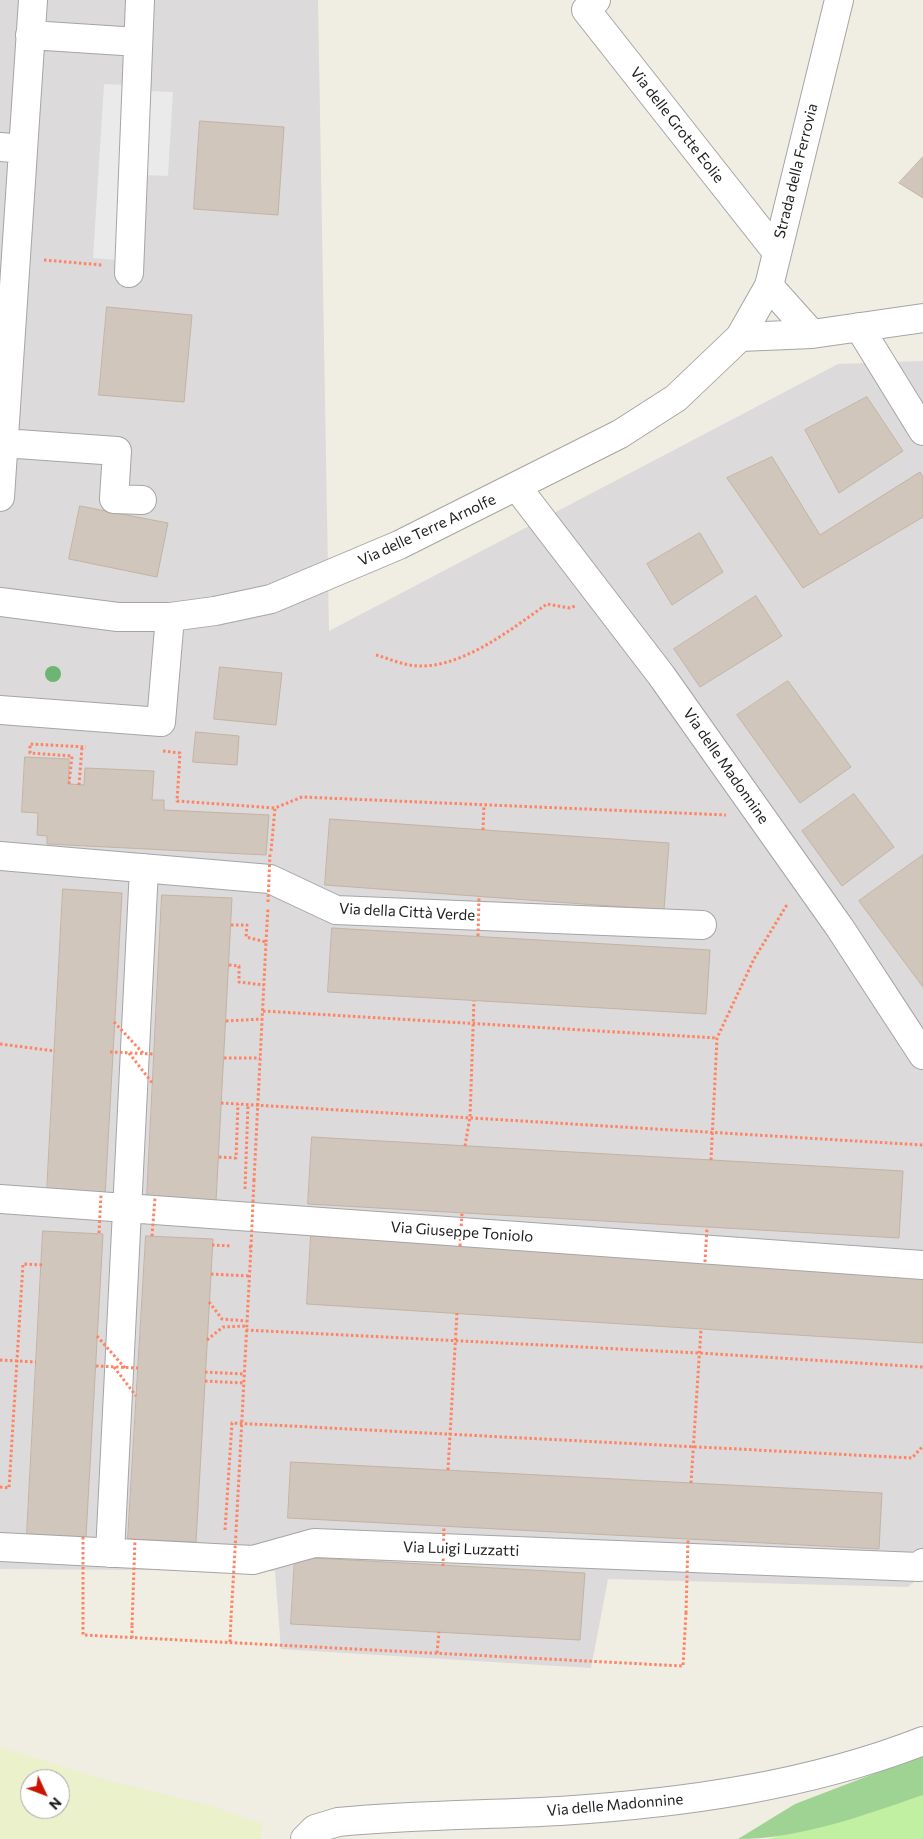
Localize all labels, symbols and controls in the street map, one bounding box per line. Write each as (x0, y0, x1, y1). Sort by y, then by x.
street label: Via delle Grotte Eolie (626, 64, 728, 186)
street label: Strada della Ferrovia (770, 101, 822, 241)
street label: Via delle Terre Arnolfe (355, 490, 499, 570)
street label: Via delle Madonnine (679, 705, 773, 827)
street label: Via della Città Verde (338, 899, 476, 925)
street label: Via Giuseppe Toniolo (390, 1218, 534, 1246)
street label: Via Luigi Luzzatti (403, 1538, 519, 1560)
north arrow (20, 1769, 70, 1819)
street label: Via delle Madonnine (546, 1790, 684, 1820)
text: N (46, 1794, 65, 1814)

